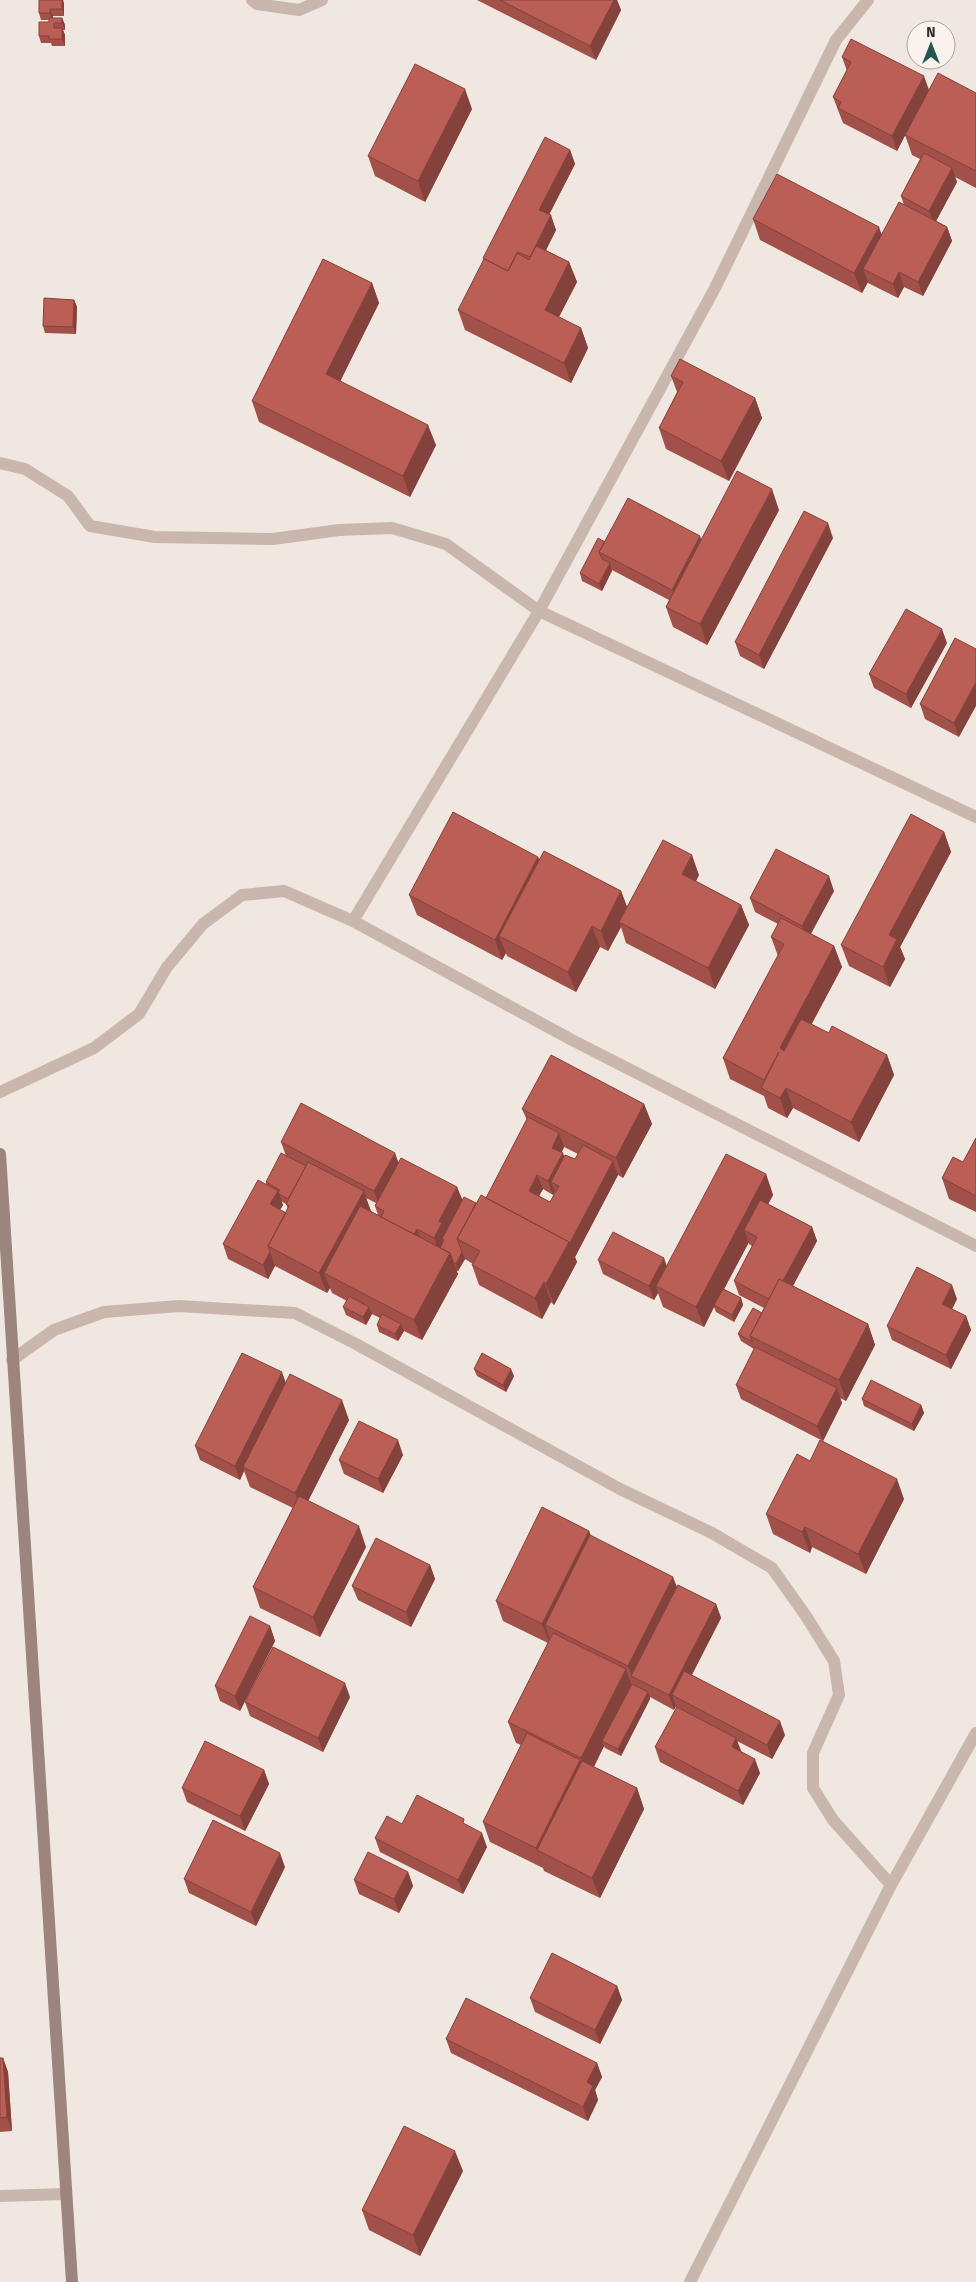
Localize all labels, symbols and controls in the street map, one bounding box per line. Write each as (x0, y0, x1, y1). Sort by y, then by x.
north arrow (906, 20, 956, 70)
text: N (926, 24, 936, 41)

